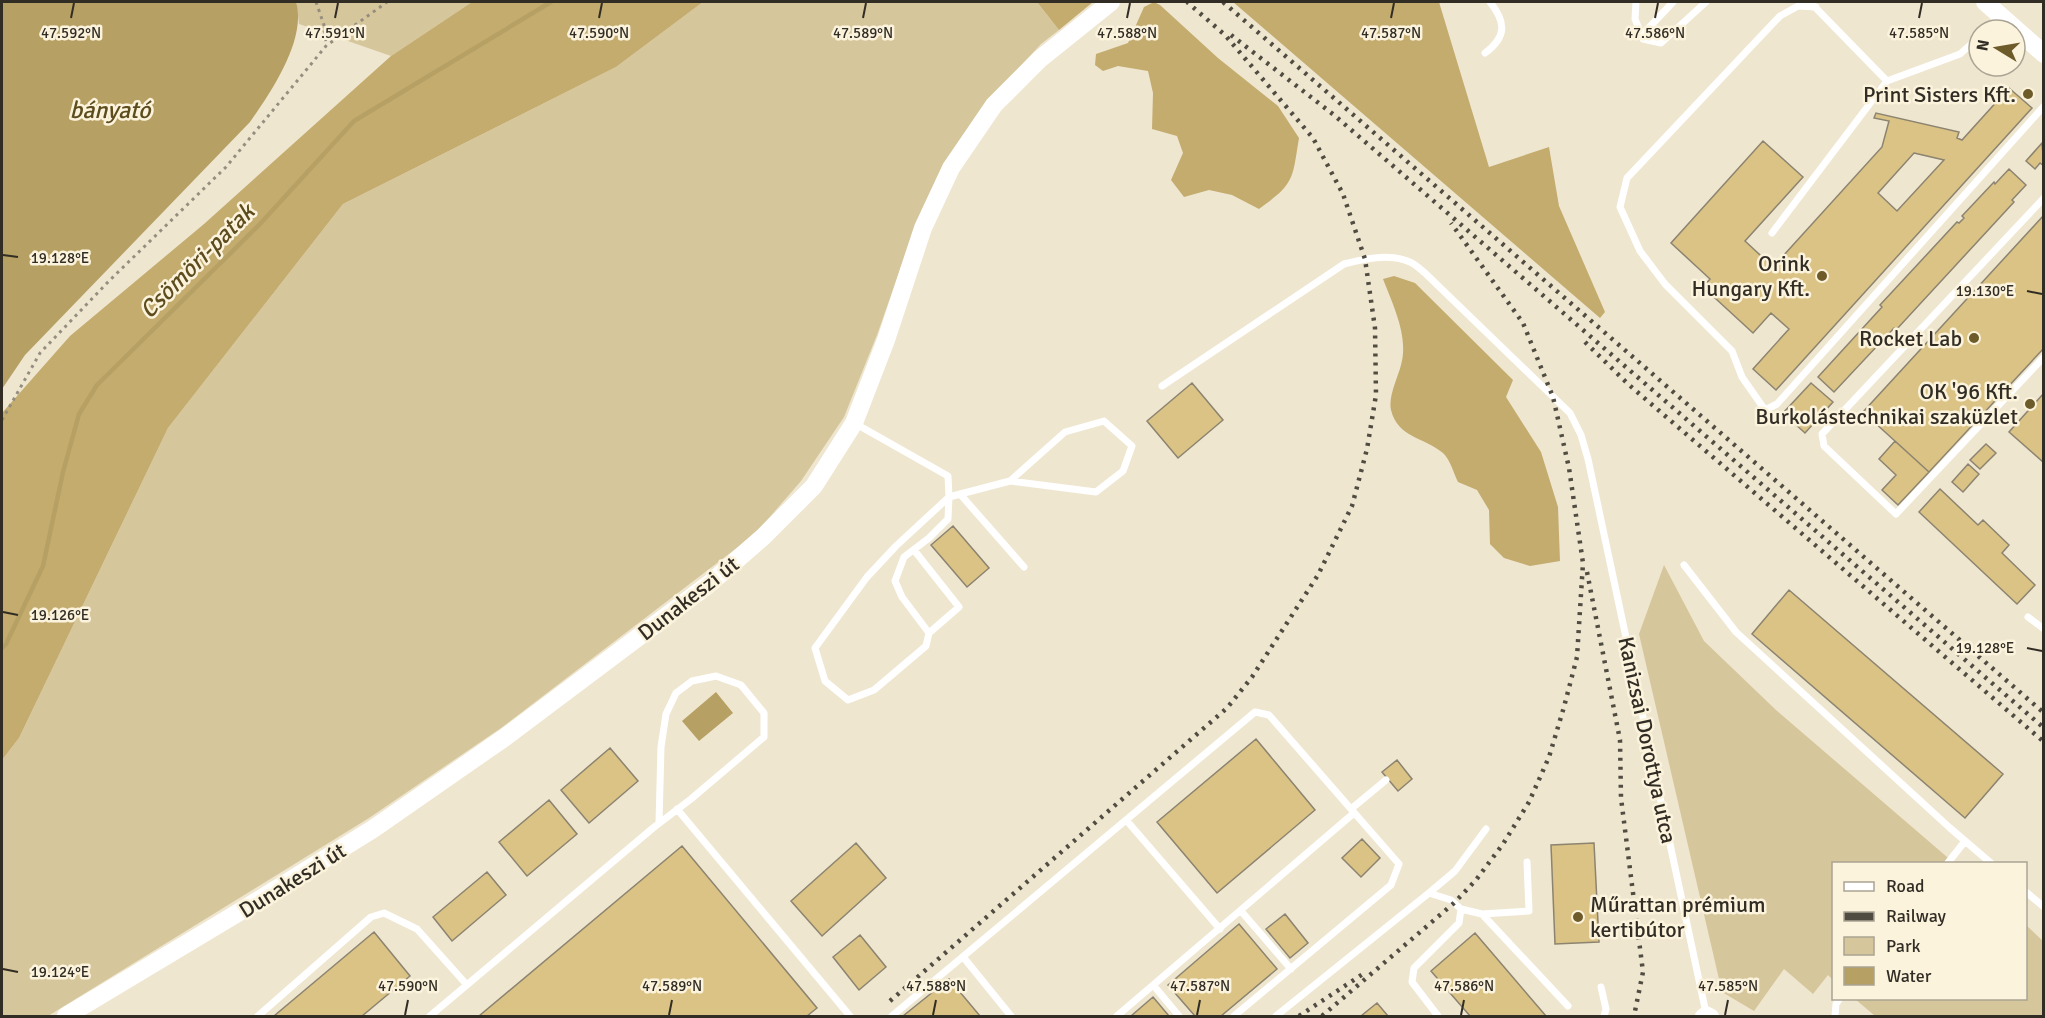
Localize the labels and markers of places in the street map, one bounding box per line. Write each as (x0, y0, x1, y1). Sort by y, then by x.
place label: Print Sisters Kft. (1863, 81, 2016, 108)
marker: Print Sisters Kft. (2021, 87, 2035, 101)
place label: Orink Hungary Kft. (1692, 250, 1810, 302)
marker: Orink Hungary Kft. (1815, 269, 1829, 283)
place label: Rocket Lab (1859, 325, 1962, 352)
marker: Rocket Lab (1967, 331, 1981, 345)
place label: OK '96 Kft. Burkolástechnikai szaküzlet (1755, 378, 2018, 430)
marker: OK '96 Kft. Burkolástechnikai szaküzlet (2023, 397, 2037, 411)
place label: Műrattan prémium kertibútor (1590, 891, 1765, 943)
marker: Műrattan prémium kertibútor (1571, 910, 1585, 924)

